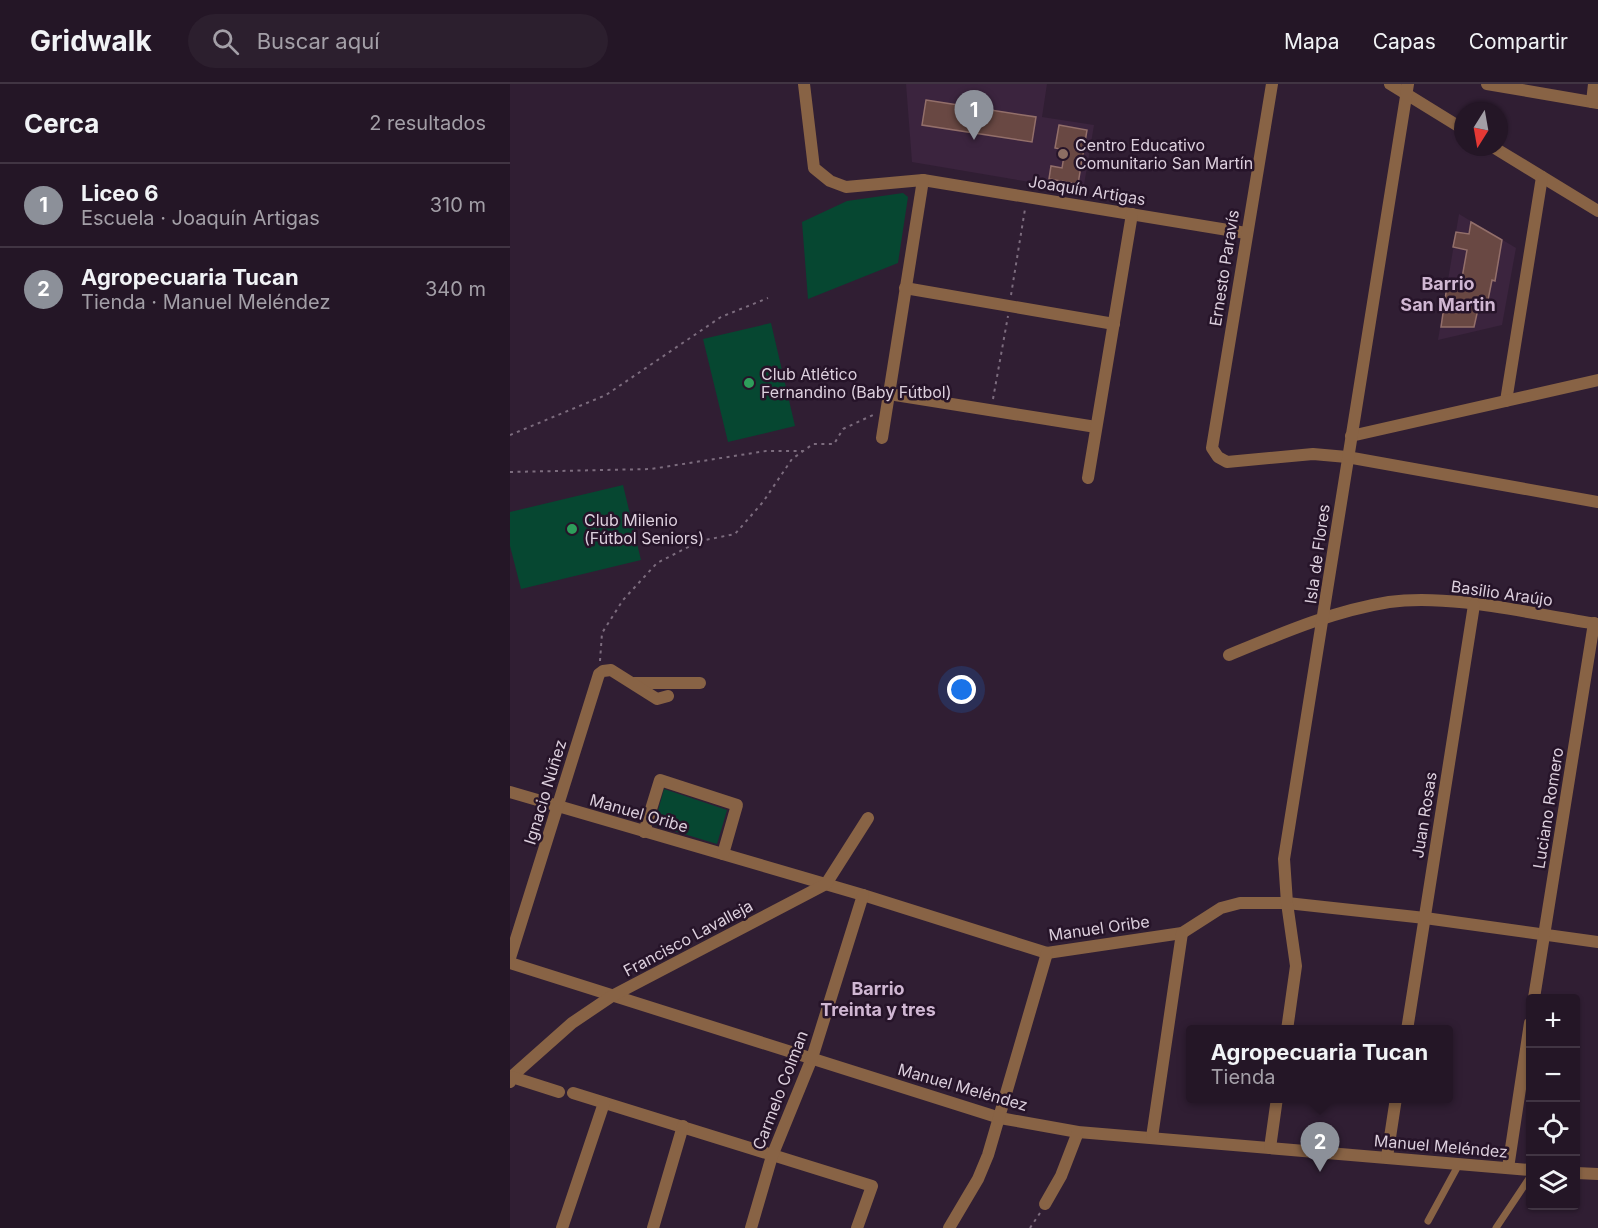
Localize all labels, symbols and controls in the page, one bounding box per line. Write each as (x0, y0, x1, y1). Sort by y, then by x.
search box (188, 14, 608, 68)
text: Gridwalk (30, 24, 152, 58)
icon: search (209, 25, 242, 58)
text: Buscar aquí (257, 28, 379, 54)
text: Mapa (1284, 29, 1340, 54)
text: Capas (1373, 29, 1436, 54)
text: Compartir (1469, 29, 1568, 54)
pin: 1 (954, 91, 994, 140)
north arrow (1454, 102, 1508, 156)
text: Cerca (24, 108, 99, 139)
text: 2 resultados (369, 111, 486, 135)
place label: Centro Educativo Comunitario San Martín (1075, 135, 1253, 173)
marker: Centro Educativo Comunitario San Martín (1056, 147, 1070, 161)
street label: Joaquín Artigas (1027, 171, 1147, 209)
text: Liceo 6 (81, 180, 158, 206)
text: 1 (39, 193, 48, 217)
text: 310 m (430, 193, 486, 217)
text: Escuela · Joaquín Artigas (81, 206, 320, 230)
street label: Ernesto Paravís (1205, 208, 1243, 328)
text: Agropecuaria Tucan (81, 264, 299, 290)
district label: Barrio San Martin (1400, 273, 1496, 315)
text: 2 (37, 277, 50, 301)
text: 340 m (425, 277, 486, 301)
text: Tienda · Manuel Meléndez (81, 290, 331, 314)
place label: Club Atlético Fernandino (Baby Fútbol) (761, 364, 952, 402)
marker: Club Atlético Fernandino (Baby Fútbol) (742, 376, 756, 390)
street label: Isla de Flores (1300, 503, 1334, 605)
place label: Club Milenio (Fútbol Seniors) (584, 510, 704, 548)
marker: Club Milenio (Fútbol Seniors) (565, 522, 579, 536)
street label: Basilio Araújo (1450, 576, 1554, 610)
your location (947, 675, 976, 704)
street label: Ignacio Núñez (520, 737, 570, 847)
street label: Luciano Romero (1529, 746, 1567, 870)
street label: Juan Rosas (1407, 770, 1441, 860)
street label: Manuel Oribe (587, 789, 691, 837)
street label: Francisco Lavalleja (620, 895, 756, 981)
street label: Manuel Oribe (1047, 911, 1151, 945)
district label: Barrio Treinta y tres (820, 978, 936, 1020)
map controls (1526, 994, 1580, 1210)
button: + (1526, 994, 1580, 1048)
popup (1186, 1025, 1453, 1103)
street label: Carmelo Colman (748, 1028, 812, 1152)
text: Agropecuaria Tucan (1211, 1039, 1428, 1065)
button: − (1526, 1048, 1580, 1102)
street label: Manuel Meléndez (896, 1059, 1030, 1115)
text: Tienda (1211, 1065, 1275, 1089)
button: locate (1526, 1102, 1580, 1156)
pin: 2 (1300, 1122, 1340, 1172)
street label: Manuel Meléndez (1373, 1130, 1509, 1162)
button: layers (1526, 1156, 1580, 1210)

